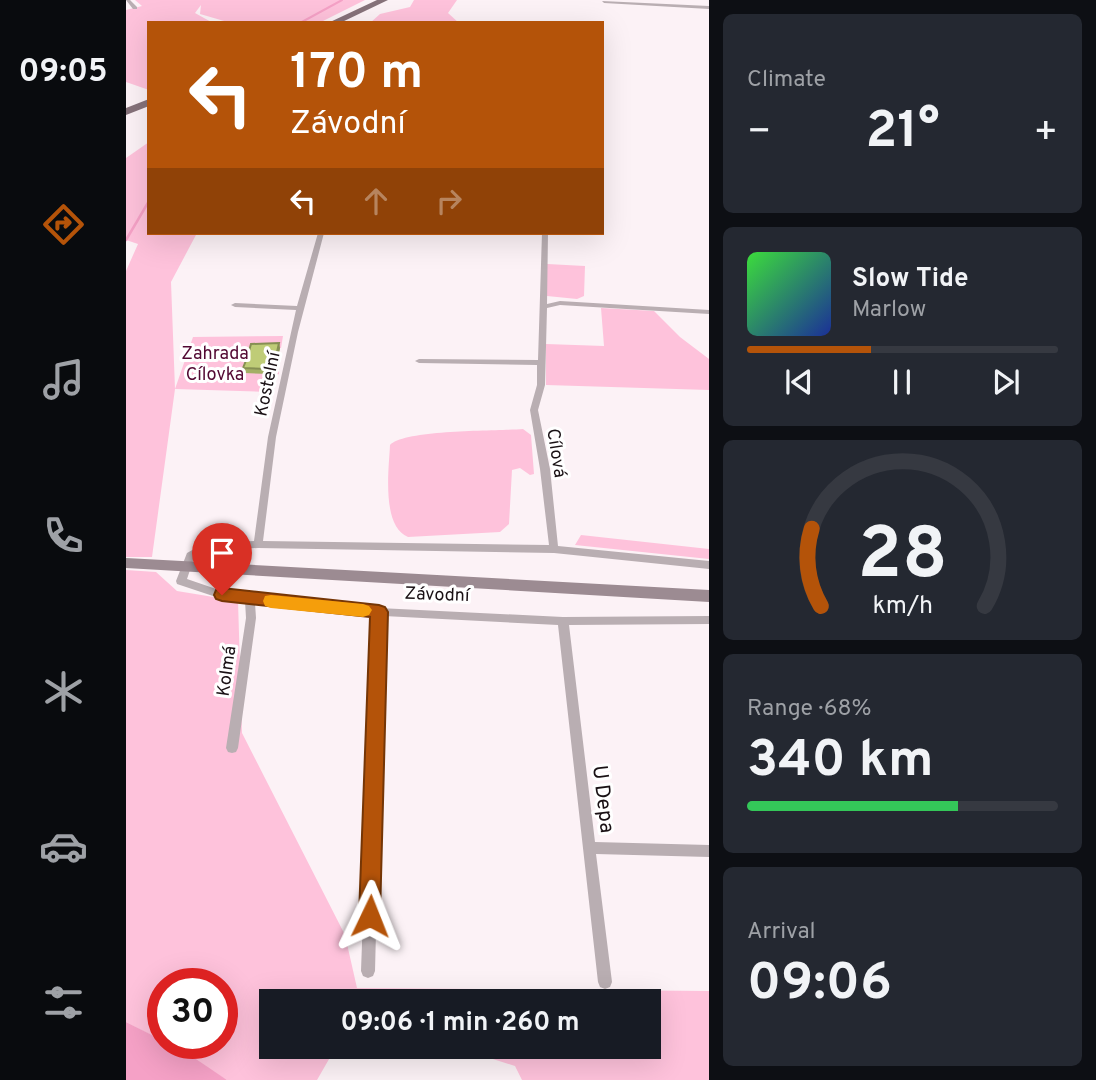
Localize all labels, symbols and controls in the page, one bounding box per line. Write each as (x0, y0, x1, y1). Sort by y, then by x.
text: 170 m (290, 44, 423, 106)
icon: left (175, 49, 266, 140)
text: 09:05 (18, 53, 108, 93)
text: Climate (747, 66, 826, 95)
text: 21° (865, 100, 940, 166)
text: Závodní (290, 105, 406, 145)
text: − (747, 109, 772, 158)
text: + (1033, 109, 1058, 158)
icon: left (284, 182, 322, 220)
icon: ahead (357, 182, 395, 220)
icon: right (430, 182, 468, 220)
icon: directions (39, 200, 88, 249)
text: Slow Tide (852, 263, 969, 296)
text: Marlow (852, 296, 926, 325)
park label: Zahrada Cílovka (181, 343, 249, 387)
street label: Kostelní (250, 349, 287, 419)
icon: music (39, 355, 88, 404)
icon: previous (780, 363, 818, 401)
icon: pause (883, 363, 921, 401)
icon: next (987, 363, 1025, 401)
street label: Cílová (540, 427, 571, 480)
icon: phone (39, 511, 88, 560)
text: 28 (857, 512, 948, 604)
pin (192, 523, 252, 595)
icon: arrive (203, 534, 241, 572)
street label: Závodní (404, 583, 471, 608)
text: km/h (872, 591, 933, 623)
street label: Kolmá (213, 644, 242, 698)
icon: climate (39, 667, 88, 716)
text: Range · 68% (747, 695, 872, 724)
text: 340 km (747, 729, 933, 795)
street label: U Depa (585, 764, 620, 835)
icon: car (39, 822, 88, 871)
position arrow (333, 879, 407, 953)
text: Arrival (747, 918, 816, 947)
text: 09:06 (747, 952, 892, 1018)
speed limit sign: 30 (147, 968, 238, 1059)
icon: filters (39, 978, 88, 1027)
text: 09:06 · 1 min · 260 m (340, 1007, 580, 1040)

